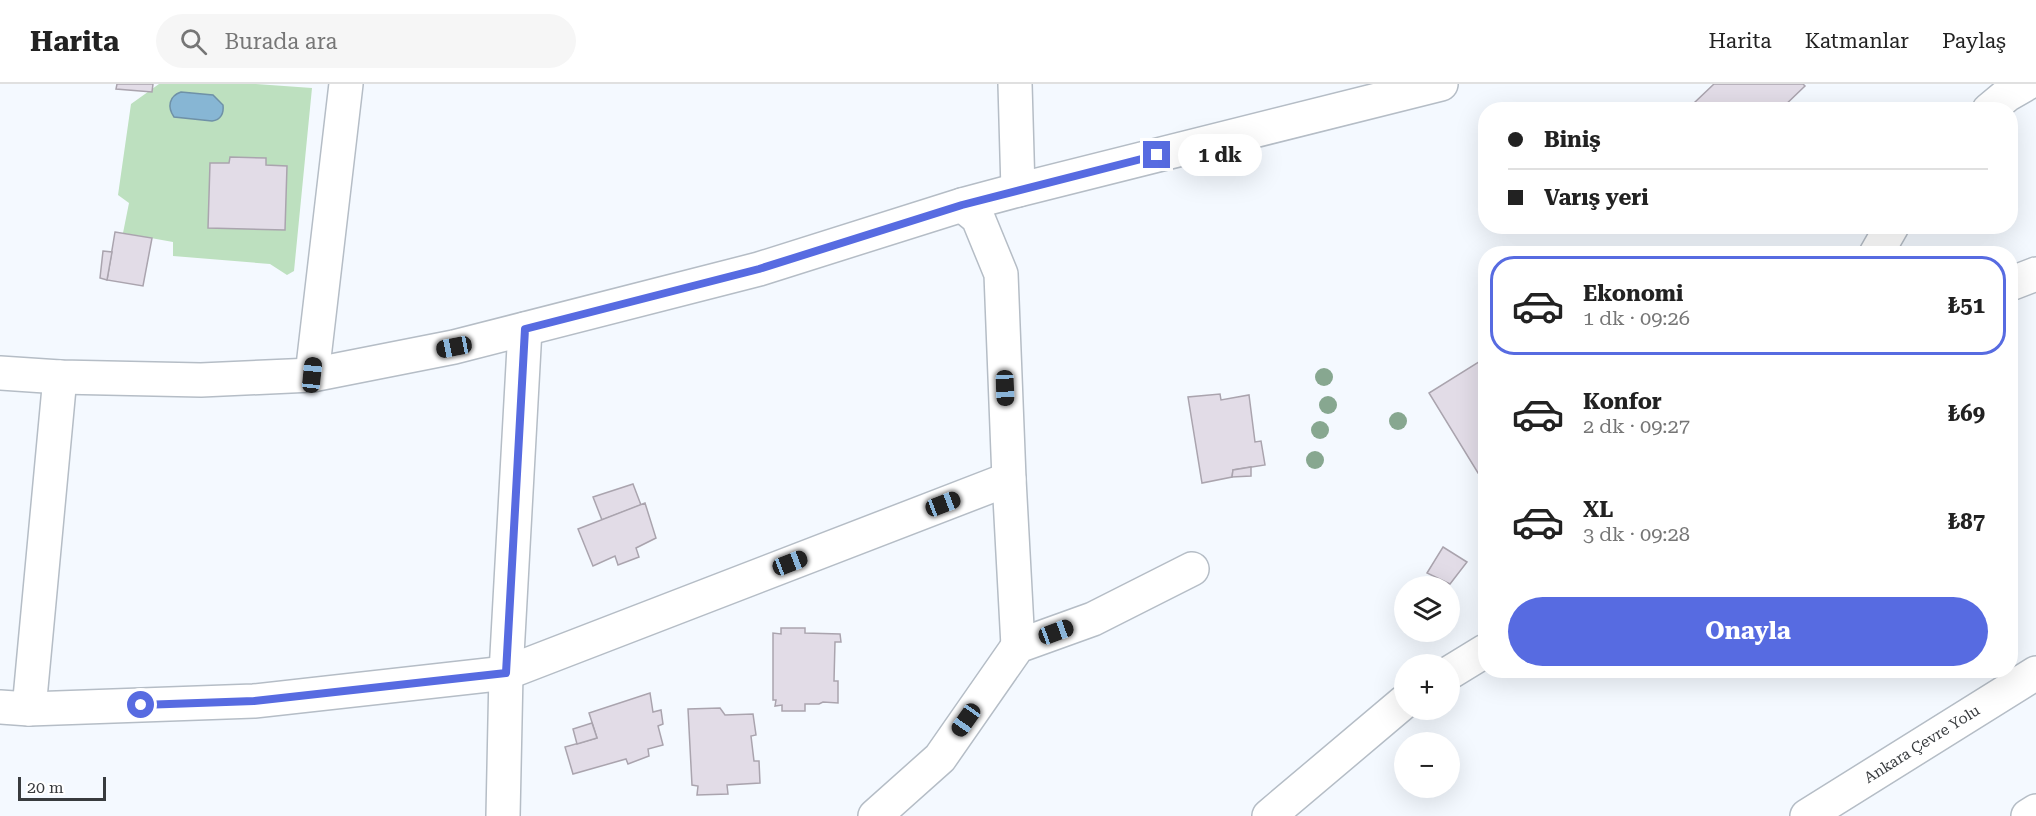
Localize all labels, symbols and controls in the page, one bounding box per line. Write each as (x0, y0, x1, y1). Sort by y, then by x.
search box (156, 14, 576, 68)
text: Harita (30, 25, 120, 58)
icon: search (177, 25, 210, 58)
text: Burada ara (225, 29, 338, 54)
text: Harita (1709, 29, 1772, 53)
text: Katmanlar (1805, 29, 1909, 53)
text: Paylaş (1942, 29, 2006, 53)
text: Biniş (1544, 127, 1601, 152)
callout: 1 dk (1178, 134, 1262, 176)
route end (1143, 141, 1170, 168)
text: 1 dk (1198, 143, 1242, 167)
text: Varış yeri (1544, 185, 1649, 210)
icon: car (1511, 279, 1565, 333)
text: Ekonomi (1583, 281, 1683, 306)
text: ₺51 (1948, 293, 1985, 318)
text: 1 dk · 09:26 (1583, 306, 1690, 330)
car (435, 335, 473, 359)
car (301, 356, 323, 394)
car (995, 370, 1015, 406)
icon: car (1511, 387, 1565, 441)
text: Konfor (1583, 389, 1662, 414)
text: ₺69 (1948, 401, 1985, 426)
text: 2 dk · 09:27 (1583, 414, 1690, 438)
car (923, 489, 963, 519)
icon: car (1511, 495, 1565, 549)
text: XL (1583, 497, 1613, 522)
text: ₺87 (1948, 509, 1985, 534)
text: 3 dk · 09:28 (1583, 522, 1690, 546)
car (770, 548, 810, 578)
map controls (1394, 576, 1460, 798)
button: layers (1394, 576, 1460, 642)
button: Onayla (1508, 597, 1988, 666)
car (1036, 617, 1076, 647)
button: + (1394, 654, 1460, 720)
route start (127, 691, 154, 718)
car (948, 700, 984, 740)
street label: Ankara Çevre Yolu (1861, 701, 1984, 787)
button: − (1394, 732, 1460, 798)
scale bar (18, 774, 106, 802)
text: 20 m (27, 778, 64, 797)

